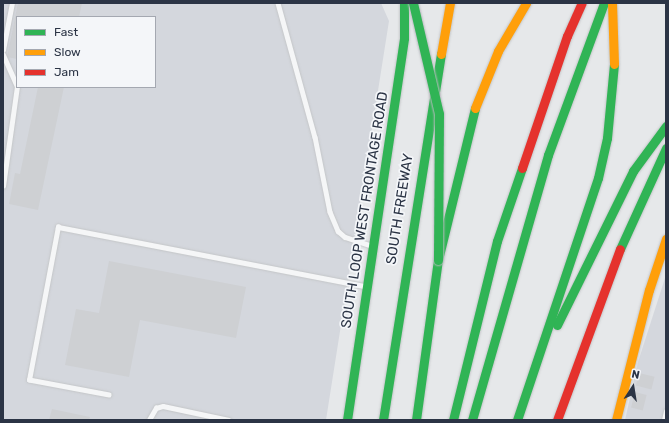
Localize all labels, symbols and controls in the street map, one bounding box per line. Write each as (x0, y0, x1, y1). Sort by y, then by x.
legend (16, 16, 156, 88)
text: Fast (54, 25, 78, 39)
text: Slow (54, 45, 81, 59)
text: Jam (54, 65, 79, 79)
street label: SOUTH LOOP WEST FRONTAGE ROAD (338, 90, 392, 330)
street label: SOUTH FREEWAY (383, 152, 417, 266)
north arrow (613, 367, 653, 407)
text: N (630, 368, 641, 382)

